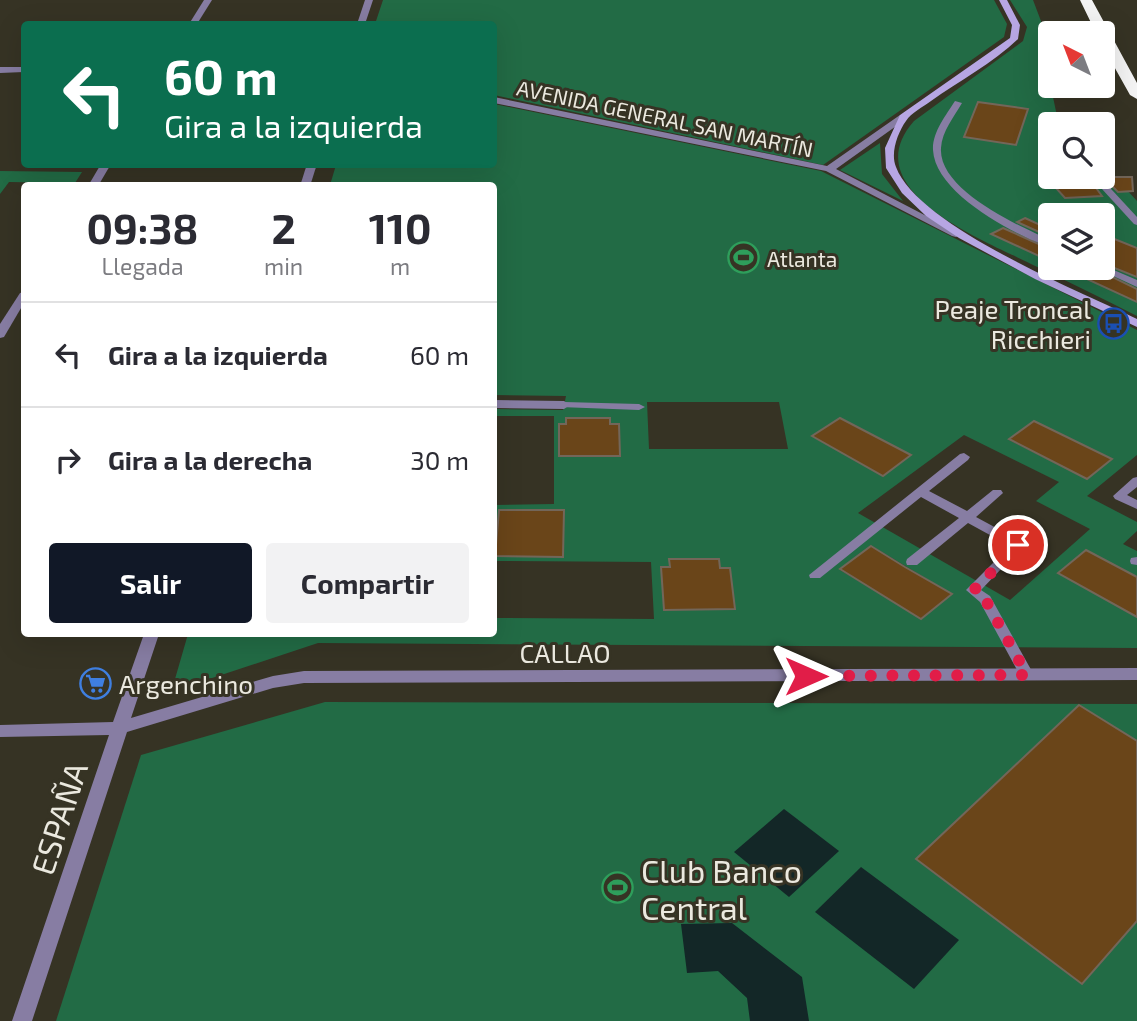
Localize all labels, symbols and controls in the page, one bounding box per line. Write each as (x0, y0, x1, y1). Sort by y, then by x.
north arrow (1038, 21, 1115, 98)
map controls (1038, 21, 1115, 280)
text: 60 m (164, 46, 278, 105)
icon: left (49, 49, 140, 140)
street label: AVENIDA GENERAL SAN MARTÍN (515, 74, 815, 162)
text: Gira a la izquierda (164, 106, 423, 144)
button: search (1038, 112, 1115, 189)
text: 09:38 (86, 202, 199, 252)
text: 2 (271, 202, 296, 252)
text: 110 (369, 202, 431, 252)
button: layers (1038, 203, 1115, 280)
sports icon: Atlanta (727, 241, 761, 275)
place label: Atlanta (767, 246, 837, 271)
text: Llegada (101, 252, 184, 280)
text: min (264, 252, 303, 280)
text: m (390, 252, 410, 280)
place label: Peaje Troncal Ricchieri (935, 293, 1091, 354)
bus stop icon: Peaje Troncal Ricchieri (1097, 306, 1131, 340)
icon: left (49, 336, 87, 374)
text: Gira a la izquierda (108, 339, 328, 370)
text: 60 m (410, 339, 469, 370)
icon: right (49, 441, 87, 479)
text: Gira a la derecha (108, 444, 312, 475)
text: 30 m (410, 444, 469, 475)
pin (988, 515, 1048, 575)
icon: arrive (999, 526, 1037, 564)
button: Salir (49, 543, 252, 623)
button: Compartir (266, 543, 469, 623)
street label: CALLAO (519, 637, 611, 668)
position arrow (769, 639, 843, 713)
supermarket icon: Argenchino (79, 666, 113, 700)
place label: Argenchino (119, 668, 253, 699)
street label: ESPAÑA (22, 757, 94, 879)
place label: Club Banco Central (641, 851, 802, 926)
sports icon: Club Banco Central (601, 871, 635, 905)

